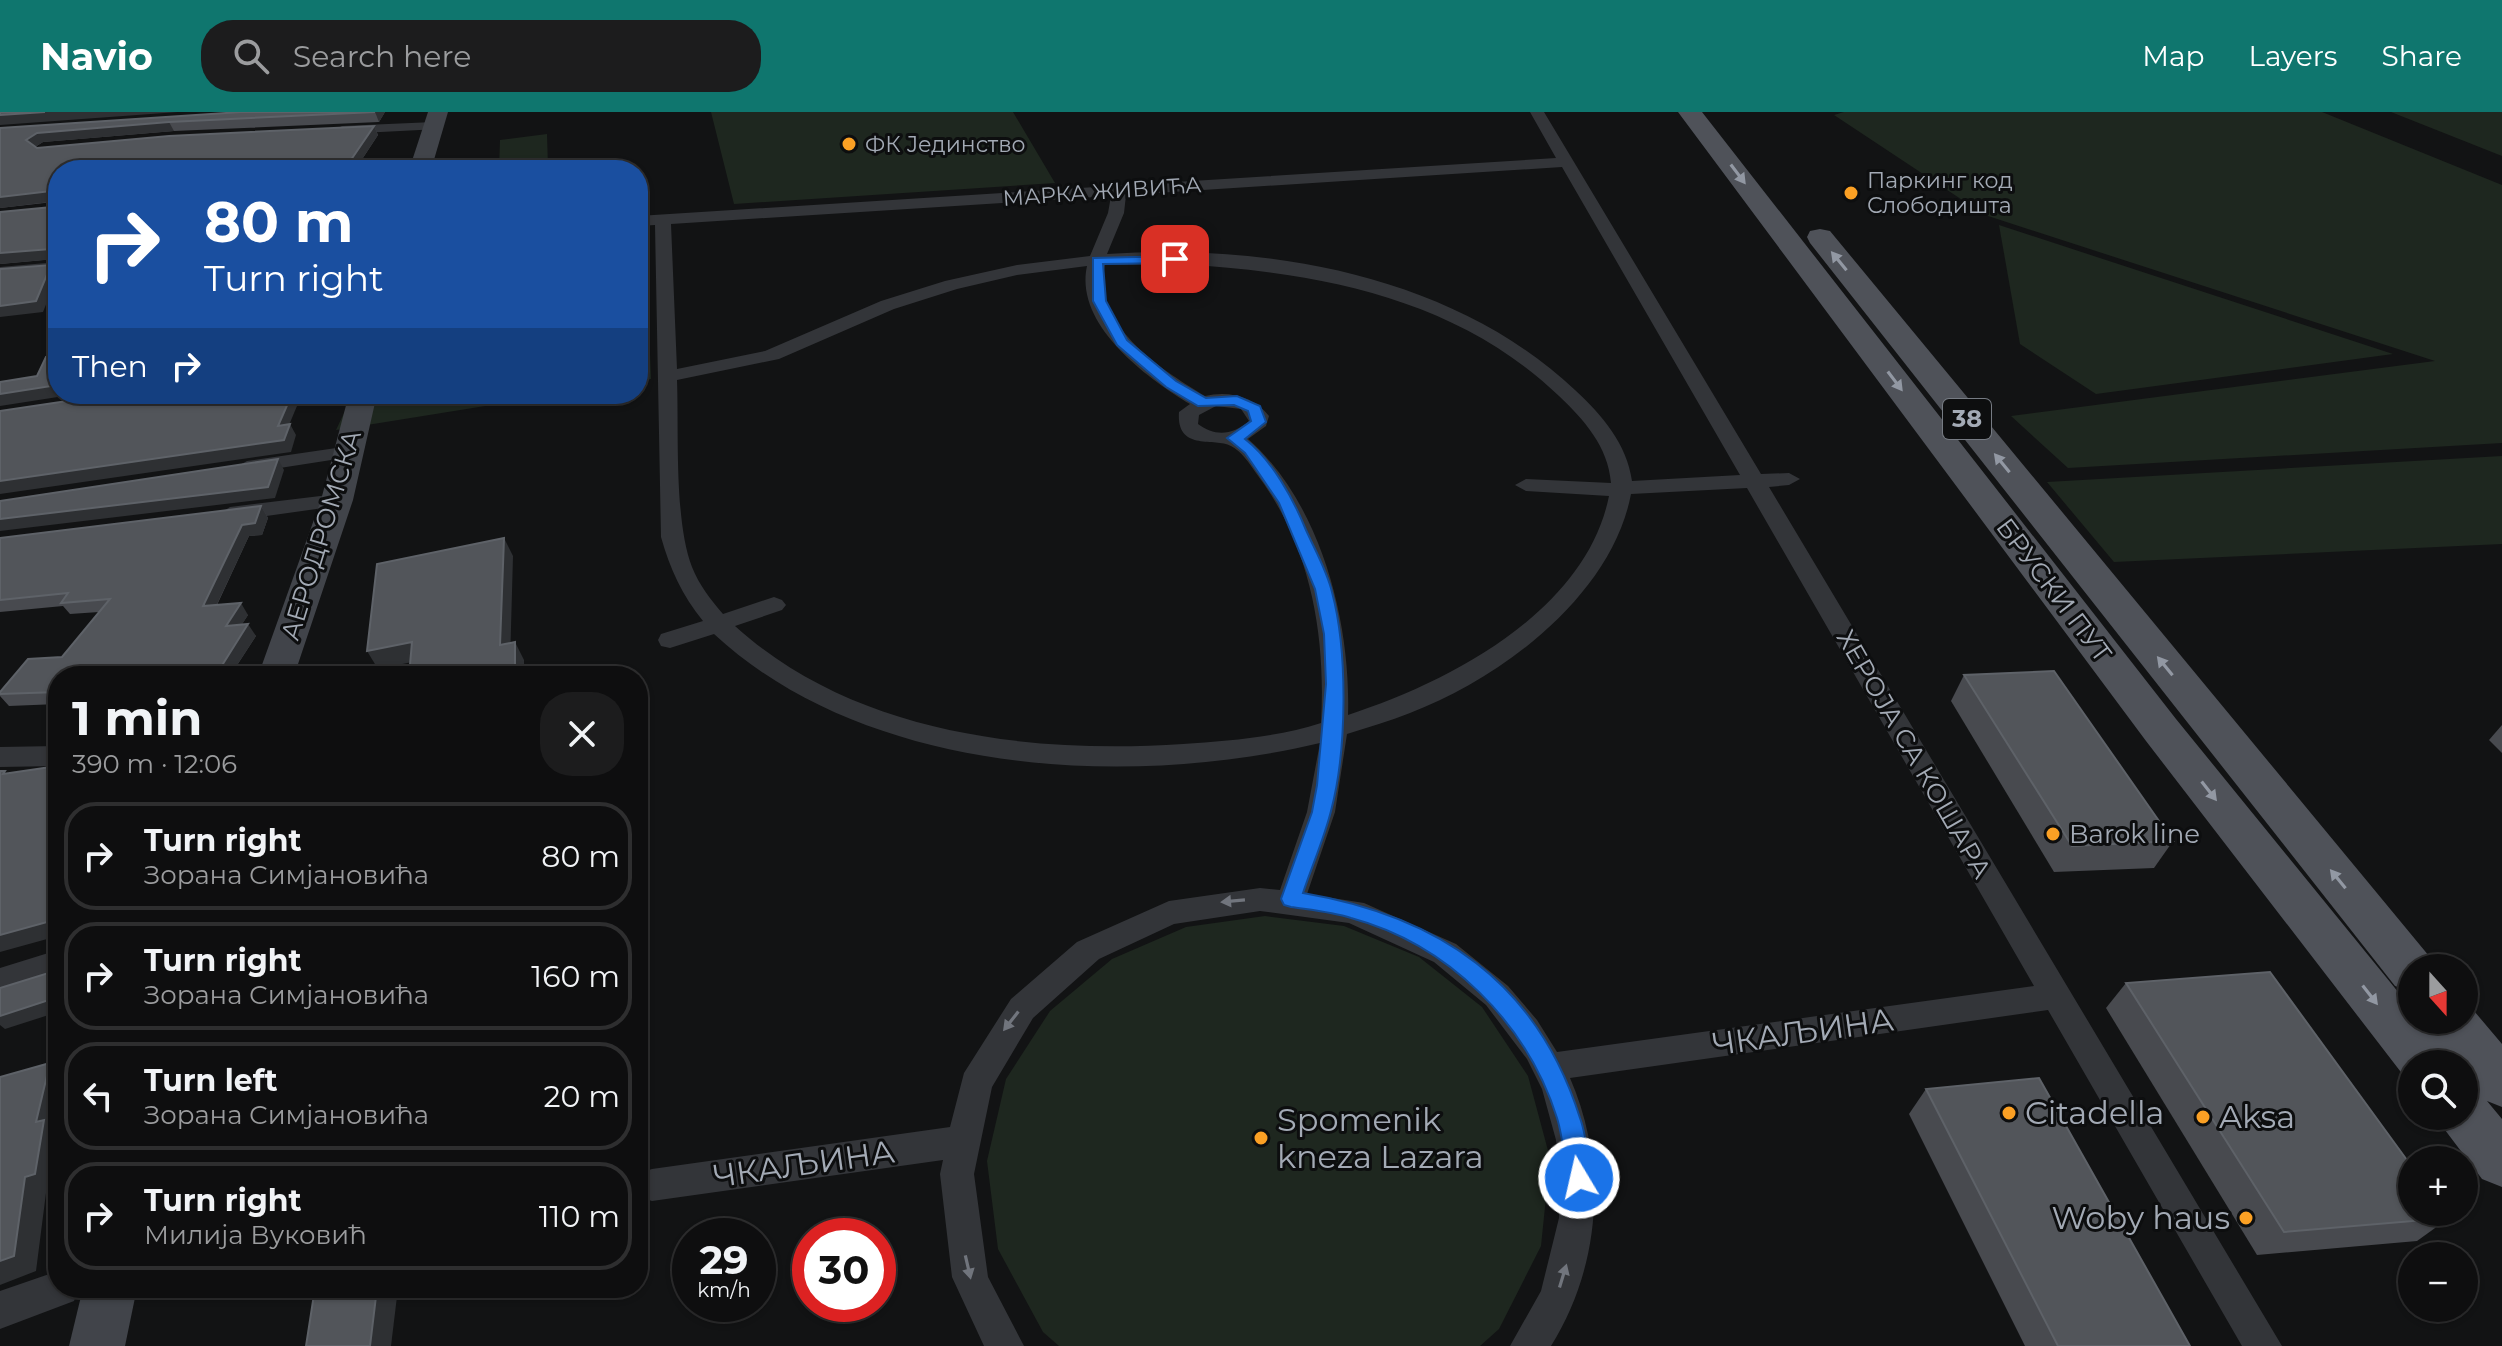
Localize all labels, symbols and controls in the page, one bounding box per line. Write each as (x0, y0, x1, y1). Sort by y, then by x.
search box (201, 20, 761, 92)
text: Navio (40, 33, 153, 80)
icon: search (229, 34, 273, 78)
text: Search here (293, 38, 471, 75)
text: Map (2142, 39, 2205, 73)
text: Layers (2249, 39, 2338, 73)
text: Share (2382, 39, 2462, 73)
place label: ФК Јединство (865, 131, 1026, 158)
marker: ФК Јединство (840, 135, 858, 153)
one-way arrow (1729, 164, 1745, 184)
place label: Паркинг код Слободишта (1867, 167, 2013, 219)
street label: МАРКА ЖИВИЋА (1002, 171, 1203, 212)
marker: Паркинг код Слободишта (1842, 184, 1860, 202)
text: 80 m (204, 188, 354, 256)
icon: right (72, 192, 176, 296)
pin (1141, 225, 1209, 293)
icon: arrive (1153, 237, 1197, 281)
one-way arrow (1832, 251, 1848, 271)
text: Turn right (204, 256, 384, 300)
icon: right (164, 344, 208, 388)
text: Then (72, 348, 148, 385)
one-way arrow (1887, 370, 1903, 392)
road number: 38 (1943, 399, 1991, 439)
street label: АЕРОДРОМСКА (274, 426, 368, 644)
one-way arrow (1995, 453, 2011, 473)
street label: БРУСКИ ПУТ (1989, 512, 2119, 668)
street label: ХЕРОЈА СА КОШАРА (1830, 624, 1998, 884)
one-way arrow (2158, 656, 2174, 676)
text: 1 min (72, 689, 202, 747)
button: close (540, 692, 624, 776)
text: 390 m · 12:06 (72, 748, 237, 780)
one-way arrow (2200, 781, 2217, 801)
place label: Barok line (2069, 818, 2200, 850)
text: Turn right (144, 822, 301, 859)
marker: Barok line (2044, 825, 2062, 843)
icon: right (76, 834, 120, 878)
text: 80 m (541, 838, 620, 875)
text: Зорана Симјановића (144, 859, 429, 891)
one-way arrow (2330, 869, 2347, 889)
one-way arrow (1220, 895, 1245, 908)
text: Turn right (144, 942, 301, 979)
icon: right (76, 954, 120, 998)
north arrow (2398, 954, 2478, 1034)
map controls (2398, 954, 2478, 1322)
text: 160 m (531, 958, 620, 995)
text: Зорана Симјановића (144, 979, 429, 1011)
one-way arrow (2362, 985, 2378, 1005)
street label: ЧКАЉИНА (1710, 999, 1896, 1064)
one-way arrow (1004, 1011, 1020, 1031)
button: search (2398, 1050, 2478, 1130)
text: Turn left (144, 1062, 277, 1099)
icon: left (76, 1074, 120, 1118)
text: 20 m (543, 1078, 620, 1115)
place label: Citadella (2025, 1093, 2164, 1132)
place label: Aksa (2219, 1097, 2295, 1136)
text: Зорана Симјановића (144, 1099, 429, 1131)
place label: Spomenik kneza Lazara (1277, 1100, 1484, 1176)
marker: Citadella (2000, 1104, 2018, 1122)
marker: Aksa (2194, 1108, 2212, 1126)
marker: Spomenik kneza Lazara (1252, 1129, 1270, 1147)
street label: ЧКАЉИНА (711, 1131, 897, 1196)
position arrow (1537, 1136, 1621, 1220)
button: + (2398, 1146, 2478, 1226)
text: Turn right (144, 1182, 301, 1219)
icon: right (76, 1194, 120, 1238)
text: 110 m (539, 1198, 620, 1235)
place label: Woby haus (2052, 1198, 2230, 1237)
marker: Woby haus (2237, 1209, 2255, 1227)
speed limit sign: 30 (792, 1218, 896, 1322)
text: Милија Вуковић (144, 1219, 367, 1251)
text: 29 (699, 1235, 749, 1284)
button: − (2398, 1242, 2478, 1322)
one-way arrow (962, 1255, 974, 1280)
one-way arrow (1557, 1264, 1570, 1288)
text: km/h (697, 1278, 751, 1302)

